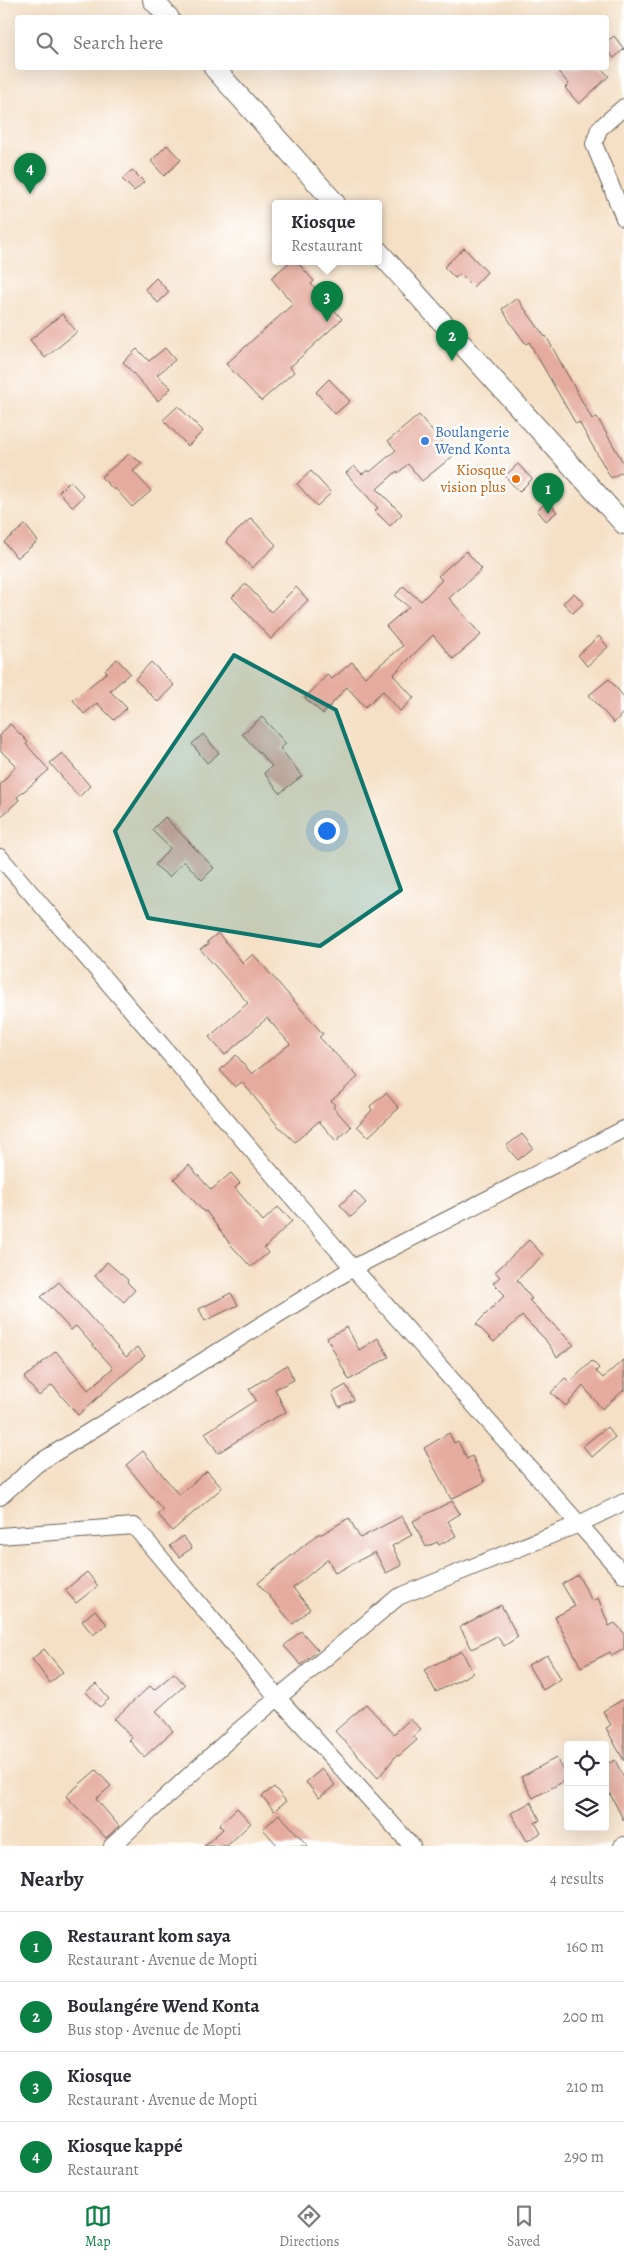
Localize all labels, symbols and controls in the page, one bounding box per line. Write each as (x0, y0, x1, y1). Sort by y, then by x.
search box (15, 15, 609, 70)
icon: search (33, 29, 61, 57)
text: Search here (73, 30, 163, 56)
pin: 4 (14, 153, 46, 194)
popup (272, 200, 382, 265)
text: Kiosque (291, 209, 356, 235)
text: Restaurant (291, 235, 363, 257)
pin: 3 (311, 281, 343, 322)
pin: 2 (436, 320, 468, 361)
place label: Boulangerie Wend Konta (434, 422, 510, 459)
marker: Boulangerie Wend Konta (419, 435, 431, 447)
place label: Kiosque vision plus (439, 460, 506, 497)
marker: Kiosque vision plus (510, 473, 522, 485)
pin: 1 (532, 473, 564, 514)
your location (314, 818, 340, 844)
map controls (564, 1741, 609, 1831)
button: locate (564, 1741, 609, 1786)
button: layers (564, 1786, 609, 1831)
text: Nearby (20, 1865, 83, 1893)
text: 4 results (550, 1868, 604, 1890)
text: Restaurant kom saya (67, 1923, 231, 1949)
text: 1 (33, 1936, 39, 1958)
text: 160 m (566, 1936, 604, 1958)
text: Restaurant · Avenue de Mopti (67, 1949, 257, 1971)
text: Boulangére Wend Konta (67, 1993, 260, 2019)
text: 2 (32, 2006, 40, 2028)
text: 200 m (563, 2006, 604, 2028)
text: Bus stop · Avenue de Mopti (67, 2019, 242, 2041)
text: Kiosque (67, 2063, 131, 2089)
text: 3 (33, 2076, 39, 2098)
text: 210 m (566, 2076, 604, 2098)
text: Restaurant · Avenue de Mopti (67, 2089, 257, 2111)
text: Kiosque kappé (67, 2133, 183, 2159)
text: 4 (32, 2146, 40, 2168)
text: 290 m (564, 2146, 604, 2168)
text: Restaurant (67, 2159, 139, 2181)
tab: Map (84, 2202, 112, 2251)
tab: Directions (279, 2202, 339, 2251)
tab: Saved (507, 2202, 540, 2251)

